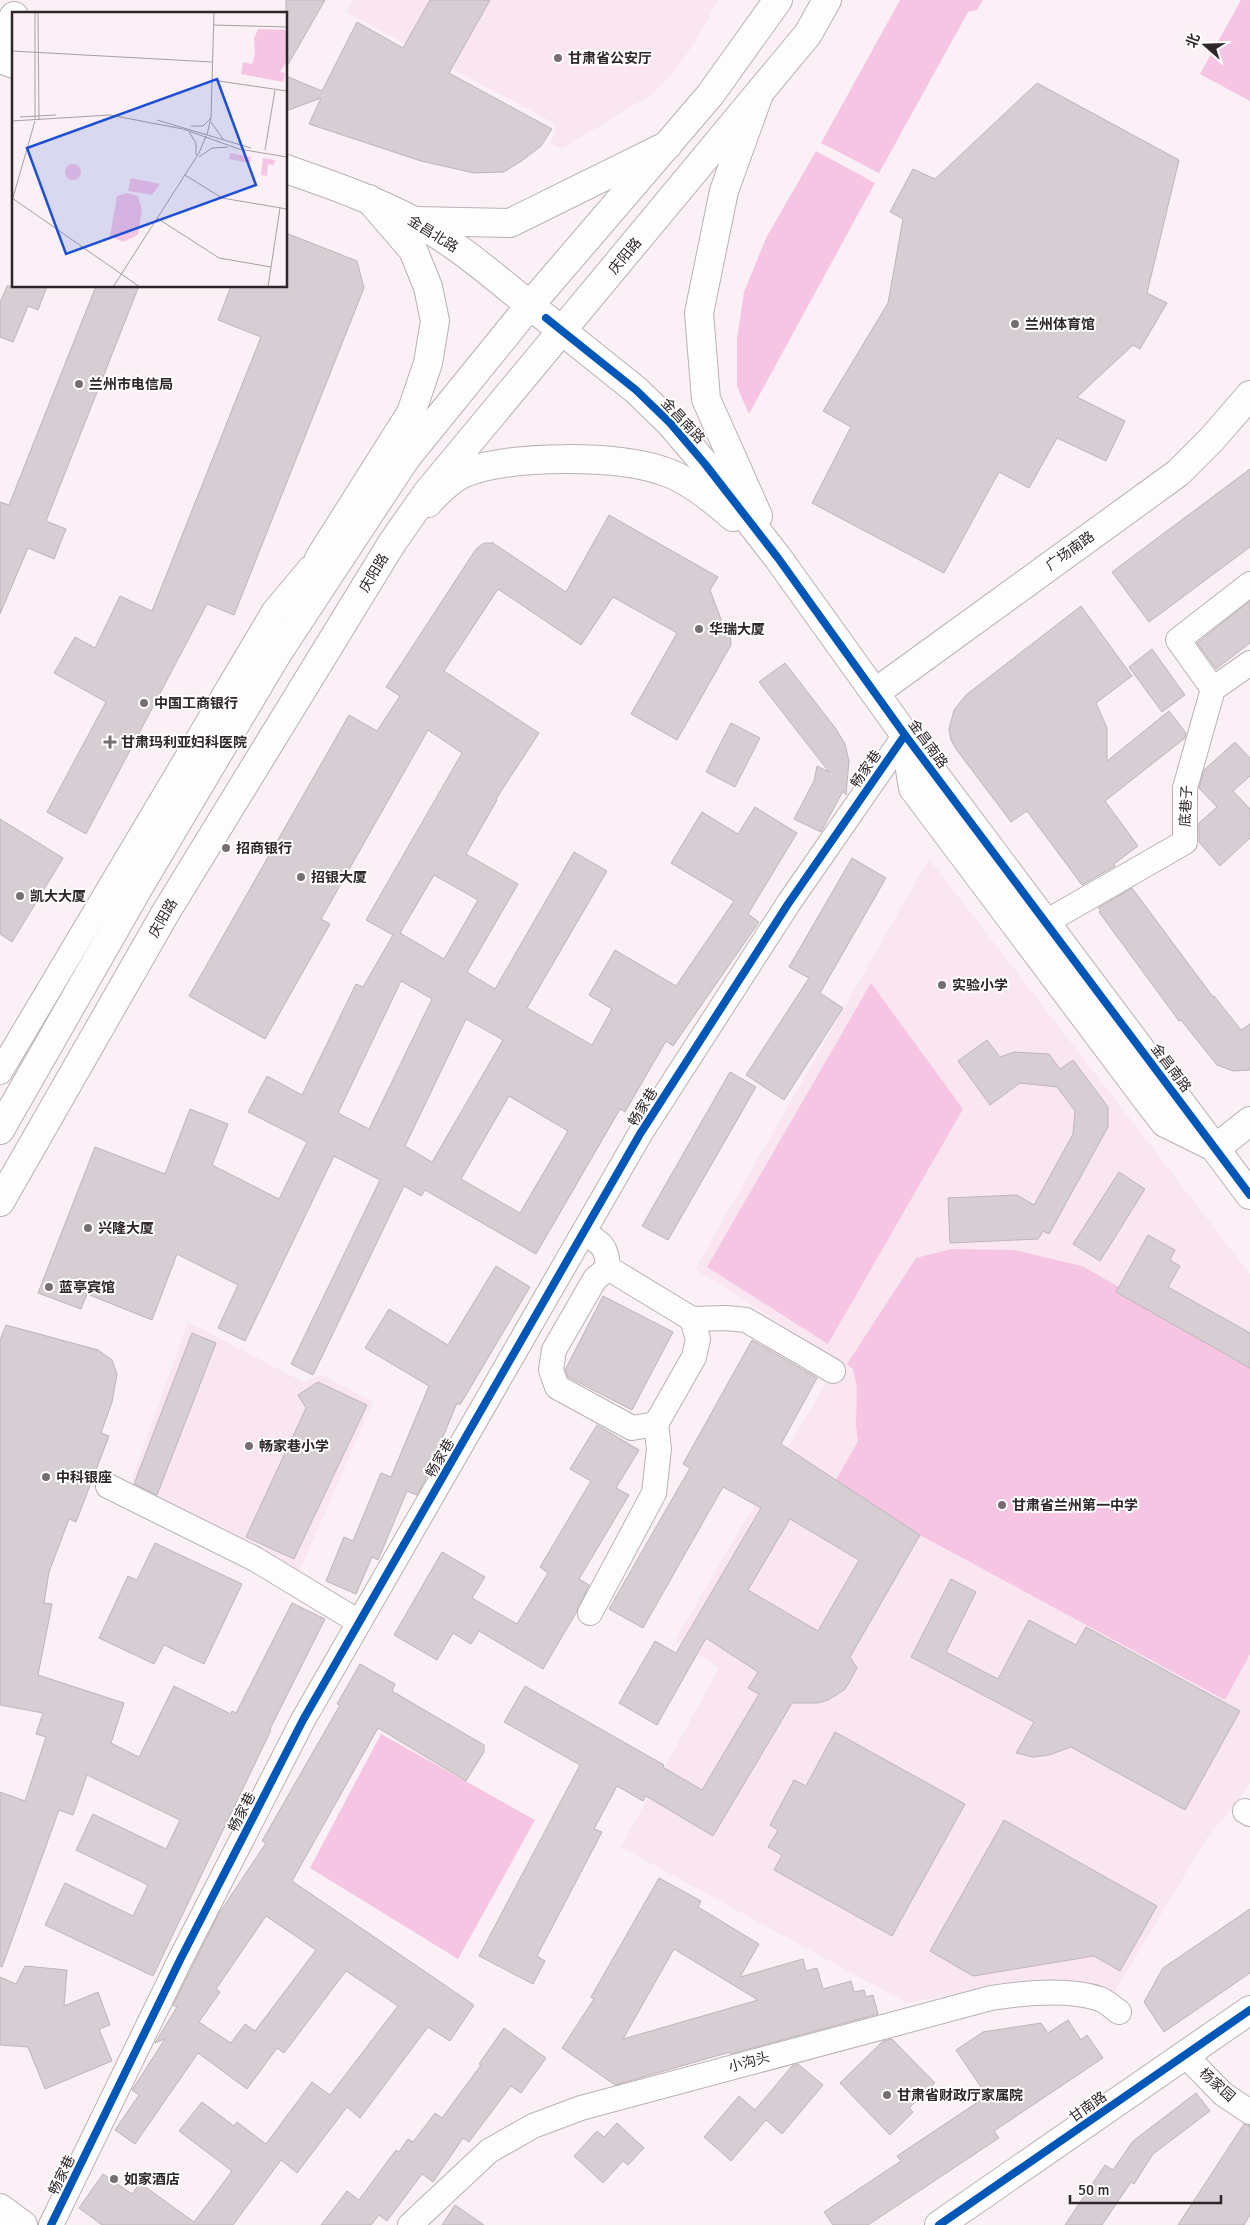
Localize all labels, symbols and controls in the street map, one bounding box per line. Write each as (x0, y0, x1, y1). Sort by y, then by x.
inset map (12, 12, 288, 288)
north arrow (1180, 20, 1230, 70)
text: 北 (1183, 31, 1204, 50)
place label: 甘肃省公安厅 (568, 50, 652, 67)
marker: 甘肃省公安厅 (552, 52, 564, 64)
street label: 金昌北路 (405, 212, 461, 256)
street label: 庆阳路 (605, 234, 645, 278)
place label: 兰州体育馆 (1025, 316, 1095, 333)
marker: 兰州体育馆 (1009, 318, 1021, 330)
place label: 兰州市电信局 (89, 376, 173, 393)
marker: 兰州市电信局 (73, 378, 85, 390)
street label: 金昌南路 (658, 395, 708, 447)
street label: 广场南路 (1042, 528, 1098, 574)
street label: 庆阳路 (356, 551, 392, 595)
place label: 华瑞大厦 (709, 621, 765, 638)
marker: 华瑞大厦 (693, 623, 705, 635)
place label: 中国工商银行 (154, 695, 238, 712)
marker: 中国工商银行 (138, 697, 150, 709)
street label: 金昌南路 (905, 716, 951, 772)
place label: 甘肃玛利亚妇科医院 (121, 734, 247, 751)
marker: 甘肃玛利亚妇科医院 (103, 735, 117, 749)
street label: 畅家巷 (847, 747, 885, 791)
street label: 底巷子 (1176, 785, 1196, 827)
place label: 招商银行 (236, 840, 292, 857)
marker: 招商银行 (220, 842, 232, 854)
place label: 招银大厦 (311, 869, 367, 886)
marker: 招银大厦 (295, 871, 307, 883)
place label: 凯大大厦 (30, 888, 86, 905)
marker: 凯大大厦 (14, 890, 26, 902)
street label: 庆阳路 (145, 896, 181, 940)
place label: 实验小学 (952, 977, 1008, 994)
marker: 实验小学 (936, 979, 948, 991)
street label: 金昌南路 (1147, 1041, 1195, 1095)
street label: 畅家巷 (625, 1085, 661, 1129)
place label: 兴隆大厦 (98, 1220, 154, 1237)
marker: 兴隆大厦 (82, 1222, 94, 1234)
place label: 蓝亭宾馆 (59, 1279, 115, 1296)
marker: 蓝亭宾馆 (43, 1281, 55, 1293)
street label: 畅家巷 (422, 1436, 458, 1480)
place label: 畅家巷小学 (259, 1438, 329, 1455)
marker: 畅家巷小学 (243, 1440, 255, 1452)
place label: 中科银座 (56, 1469, 112, 1486)
marker: 中科银座 (40, 1471, 52, 1483)
place label: 甘肃省兰州第一中学 (1012, 1497, 1138, 1514)
marker: 甘肃省兰州第一中学 (996, 1499, 1008, 1511)
street label: 畅家巷 (225, 1789, 259, 1835)
street label: 小沟头 (727, 2048, 771, 2076)
street label: 杨家园 (1196, 2065, 1238, 2105)
place label: 甘肃省财政厅家属院 (897, 2087, 1023, 2104)
street label: 甘南路 (1066, 2088, 1110, 2126)
marker: 甘肃省财政厅家属院 (881, 2089, 893, 2101)
street label: 畅家巷 (45, 2152, 79, 2198)
place label: 如家酒店 (124, 2171, 180, 2188)
scale bar (1070, 2172, 1221, 2204)
marker: 如家酒店 (108, 2173, 120, 2185)
text: 50 m (1078, 2181, 1109, 2199)

